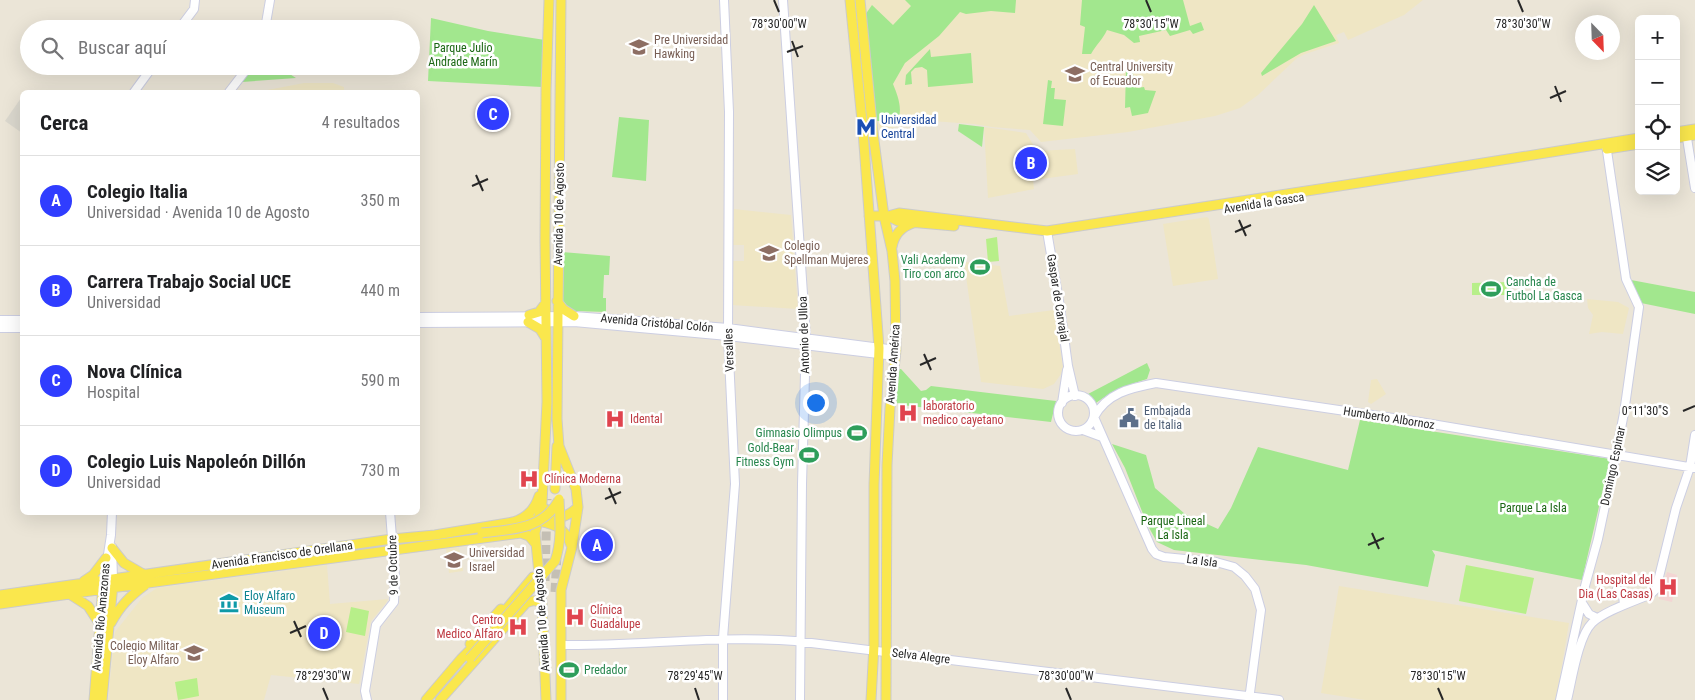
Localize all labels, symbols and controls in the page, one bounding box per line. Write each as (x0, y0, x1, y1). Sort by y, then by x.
north arrow (1575, 15, 1620, 60)
map controls (1635, 15, 1680, 195)
button: + (1635, 15, 1680, 60)
text: 78°30'00"W (751, 17, 807, 31)
text: 78°30'15"W (1123, 17, 1179, 31)
text: 78°30'30"W (1495, 17, 1551, 31)
search box (20, 20, 420, 75)
place label: Pre Universidad Hawking (654, 33, 728, 61)
icon: search (38, 34, 66, 62)
text: Buscar aquí (78, 36, 167, 59)
school or university icon: Pre Universidad Hawking (628, 36, 650, 58)
park label: Parque Julio Andrade Marín (428, 41, 498, 69)
place label: Central University of Ecuador (1090, 60, 1173, 88)
button: − (1635, 60, 1680, 105)
school or university icon: Central University of Ecuador (1064, 63, 1086, 85)
pin: C (477, 95, 509, 133)
button: locate (1635, 105, 1680, 150)
text: Cerca (40, 111, 88, 135)
text: 4 resultados (322, 113, 400, 132)
place label: Universidad Central (881, 113, 937, 141)
metro station icon: Universidad Central (855, 116, 877, 138)
pin: B (1015, 144, 1047, 182)
button: layers (1635, 150, 1680, 195)
street label: Avenida 10 de Agosto (551, 162, 567, 266)
text: Colegio Italia (87, 180, 188, 203)
street label: Avenida la Gasca (1223, 190, 1305, 216)
text: A (51, 191, 61, 210)
text: 350 m (361, 191, 400, 210)
text: Universidad · Avenida 10 de Agosto (87, 203, 310, 222)
place label: Colegio Spellman Mujeres (784, 239, 868, 267)
school or university icon: Colegio Spellman Mujeres (758, 242, 780, 264)
place label: Vali Academy Tiro con arco (901, 253, 965, 281)
street label: Gaspar de Carvajal (1044, 253, 1072, 343)
sports icon: Vali Academy Tiro con arco (969, 256, 991, 278)
text: Carrera Trabajo Social UCE (87, 270, 291, 293)
place label: Cancha de Futbol La Gasca (1506, 275, 1583, 303)
sports icon: Cancha de Futbol La Gasca (1480, 278, 1502, 300)
text: B (52, 281, 60, 300)
text: 440 m (361, 281, 400, 300)
text: Universidad (87, 293, 161, 312)
street label: Antonio de Ulloa (796, 296, 812, 374)
street label: Avenida Cristóbal Colón (600, 311, 714, 335)
street label: Avenida América (883, 324, 903, 404)
street label: Versalles (721, 328, 737, 372)
text: Nova Clínica (87, 360, 182, 383)
text: C (51, 371, 61, 390)
text: 590 m (361, 371, 400, 390)
text: Hospital (87, 383, 140, 402)
your location (803, 390, 829, 416)
place label: laboratorio medico cayetano (923, 399, 1004, 427)
hospital icon: laboratorio medico cayetano (897, 402, 919, 424)
place label: Embajada de Italia (1144, 404, 1191, 432)
street label: Humberto Albornoz (1342, 404, 1436, 432)
text: 0°11'30"S (1622, 404, 1668, 418)
public building icon: Embajada de Italia (1118, 407, 1140, 429)
hospital icon: Idental (604, 408, 626, 430)
place label: Idental (630, 412, 662, 426)
sports icon: Gimnasio Olimpus (846, 422, 868, 444)
street label: Domingo Espinar (1598, 425, 1628, 507)
place label: Gimnasio Olimpus (756, 426, 842, 440)
place label: Gold-Bear Fitness Gym (736, 441, 794, 469)
sports icon: Gold-Bear Fitness Gym (798, 444, 820, 466)
text: Colegio Luis Napoleón Dillón (87, 450, 306, 473)
text: D (51, 461, 61, 480)
text: 730 m (361, 461, 400, 480)
hospital icon: Clínica Moderna (518, 468, 540, 490)
place label: Clínica Moderna (544, 472, 621, 486)
text: Universidad (87, 473, 161, 492)
park label: Parque La Isla (1499, 501, 1567, 515)
park label: Parque Lineal La Isla (1141, 514, 1205, 542)
pin: A (581, 526, 613, 564)
street label: 9 de Octubre (385, 534, 401, 595)
street label: Avenida Francisco de Orellana (210, 538, 354, 572)
place label: Universidad Israel (469, 546, 525, 574)
school or university icon: Universidad Israel (443, 549, 465, 571)
street label: La Isla (1186, 552, 1219, 570)
street label: Avenida Río Amazonas (89, 562, 113, 672)
street label: Avenida 10 de Agosto (531, 568, 553, 672)
place label: Hospital del Dia (Las Casas) (1578, 573, 1653, 601)
hospital icon: Hospital del Dia (Las Casas) (1657, 576, 1679, 598)
place label: Eloy Alfaro Museum (244, 589, 295, 617)
museum icon: Eloy Alfaro Museum (218, 592, 240, 614)
place label: Clínica Guadalupe (590, 603, 641, 631)
hospital icon: Clínica Guadalupe (564, 606, 586, 628)
place label: Centro Medico Alfaro (437, 613, 503, 641)
pin: D (308, 614, 340, 652)
hospital icon: Centro Medico Alfaro (507, 616, 529, 638)
place label: Colegio Militar Eloy Alfaro (110, 639, 179, 667)
school or university icon: Colegio Militar Eloy Alfaro (183, 642, 205, 664)
street label: Selva Alegre (891, 645, 951, 667)
sports icon: Predador (558, 659, 580, 681)
place label: Predador (584, 663, 627, 677)
text: 78°29'30"W (295, 669, 351, 683)
text: 78°29'45"W (667, 669, 723, 683)
text: 78°30'00"W (1038, 669, 1094, 683)
text: 78°30'15"W (1410, 669, 1466, 683)

